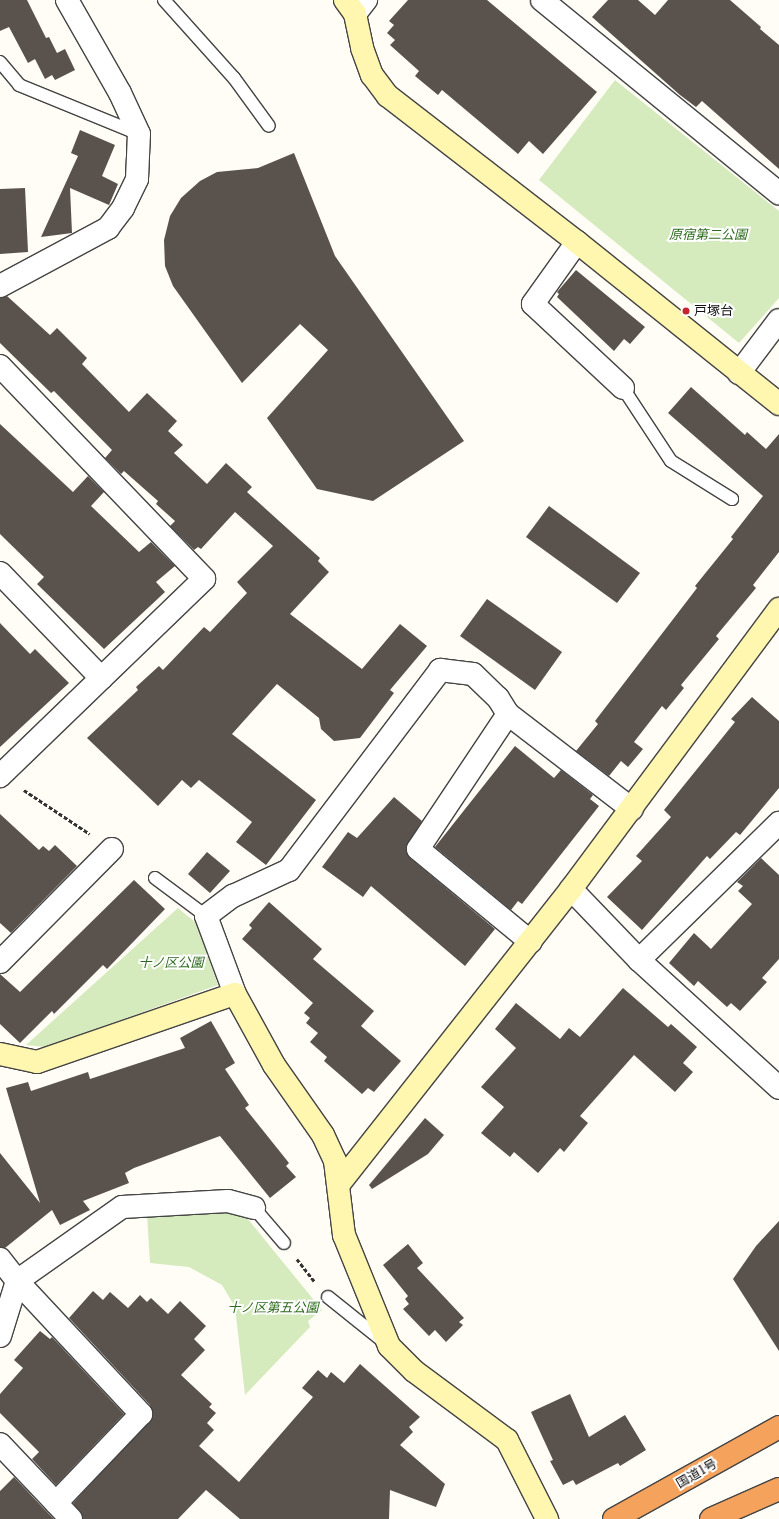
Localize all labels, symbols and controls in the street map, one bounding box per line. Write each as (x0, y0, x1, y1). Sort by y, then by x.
park label: 原宿第二公園 (669, 227, 747, 243)
place label: 戸塚台 (694, 303, 733, 319)
marker: 戸塚台 (681, 306, 691, 316)
park label: 十ノ区公園 (139, 955, 203, 971)
park label: 十ノ区第五公園 (228, 1300, 318, 1316)
street label: 国道1号 (674, 1456, 720, 1492)

